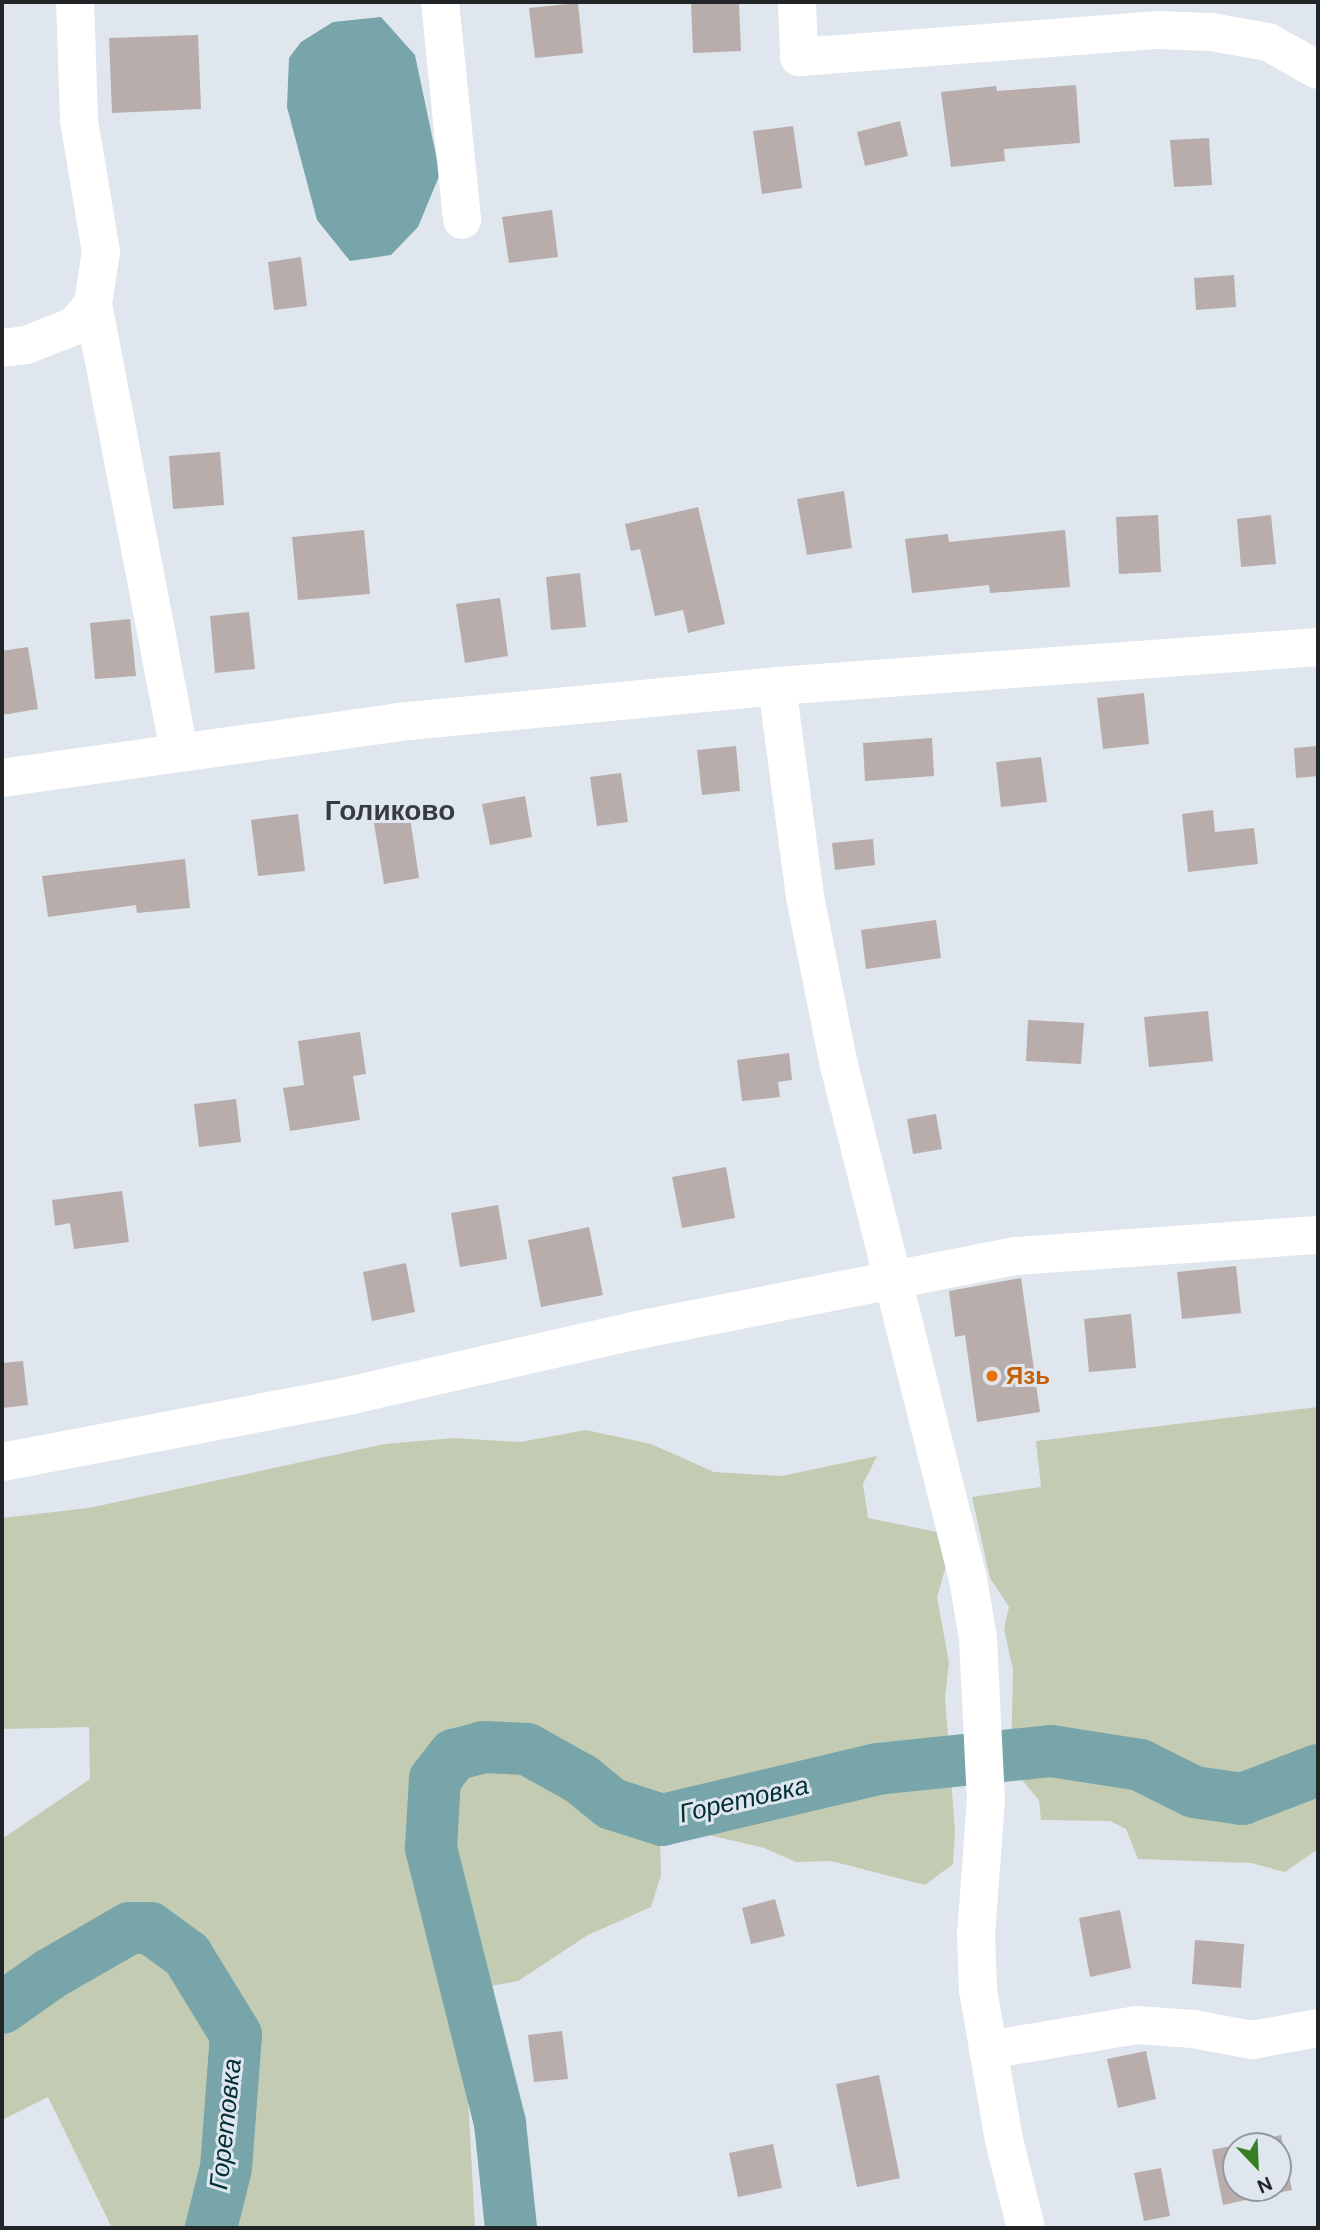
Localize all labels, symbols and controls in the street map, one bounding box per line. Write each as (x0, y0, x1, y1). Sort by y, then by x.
district label: Голиково (325, 794, 455, 828)
place label: Язь (1006, 1362, 1050, 1390)
marker: Язь (984, 1368, 1000, 1384)
water label: Горетовка (676, 1770, 812, 1830)
water label: Горетовка (204, 2057, 248, 2191)
north arrow (1222, 2132, 1292, 2202)
text: N (1253, 2171, 1276, 2199)

